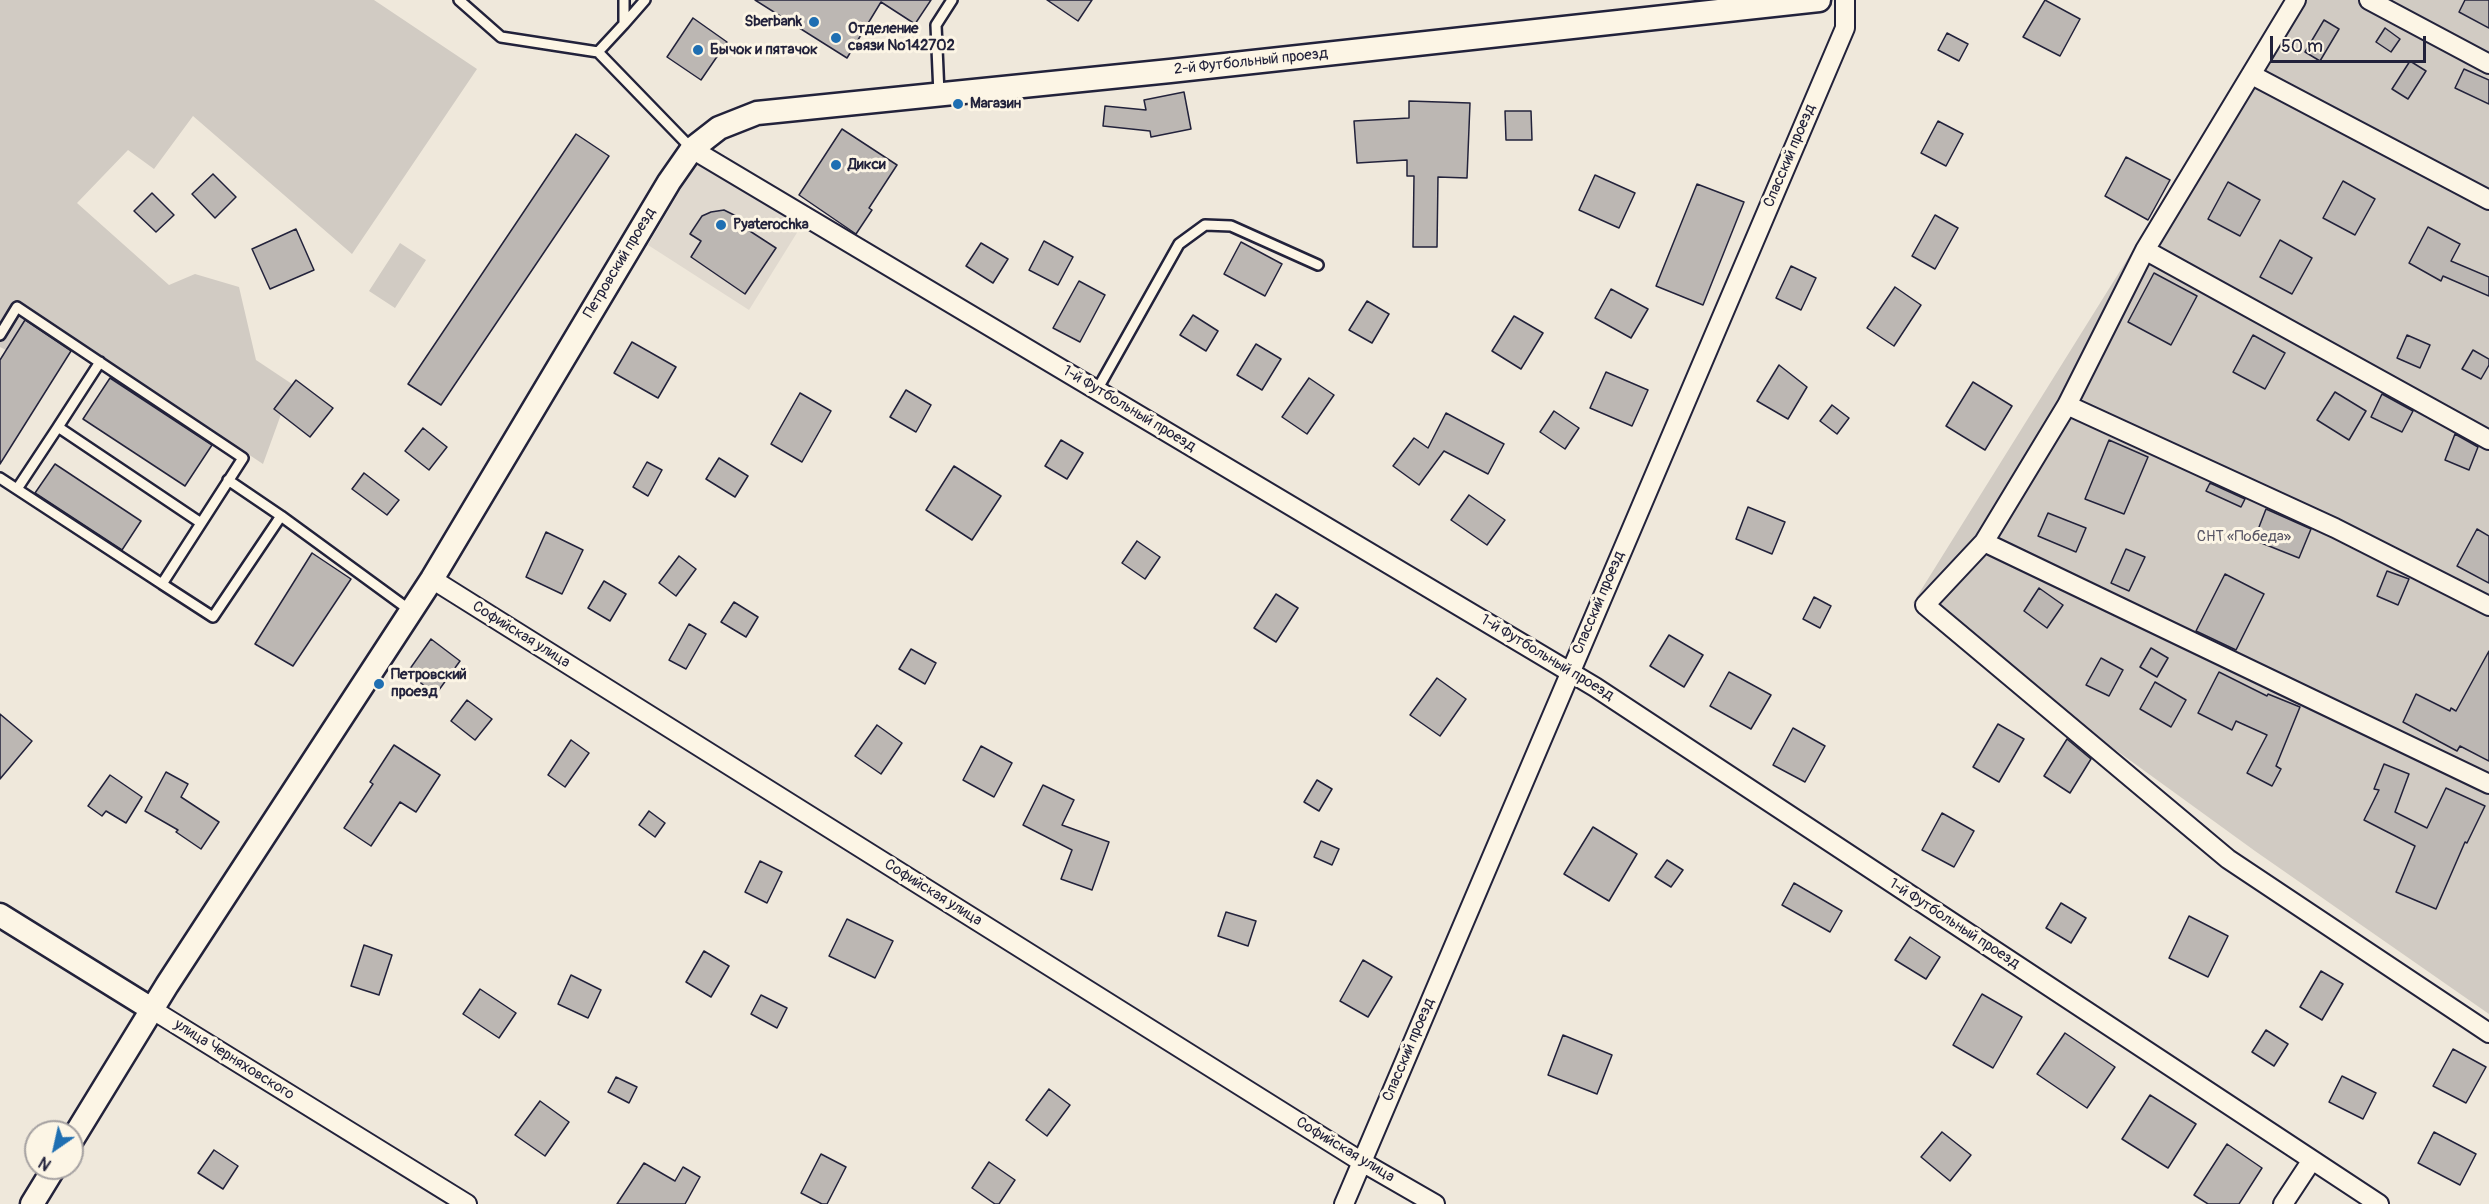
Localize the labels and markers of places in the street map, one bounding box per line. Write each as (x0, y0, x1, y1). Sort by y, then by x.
place label: Sberbank (745, 13, 802, 31)
marker: Sberbank (807, 15, 821, 29)
place label: Отделение связи №142702 (848, 20, 955, 55)
marker: Отделение связи №142702 (829, 31, 843, 45)
place label: Бычок и пятачок (710, 41, 818, 59)
marker: Бычок и пятачок (691, 43, 705, 57)
place label: Магазин (970, 95, 1021, 113)
marker: Магазин (951, 97, 965, 111)
place label: Дикси (848, 156, 886, 174)
marker: Дикси (829, 158, 843, 172)
place label: Pyaterochka (733, 216, 809, 234)
marker: Pyaterochka (714, 218, 728, 232)
place label: Петровский проезд (391, 666, 467, 701)
marker: Петровский проезд (372, 677, 386, 691)

